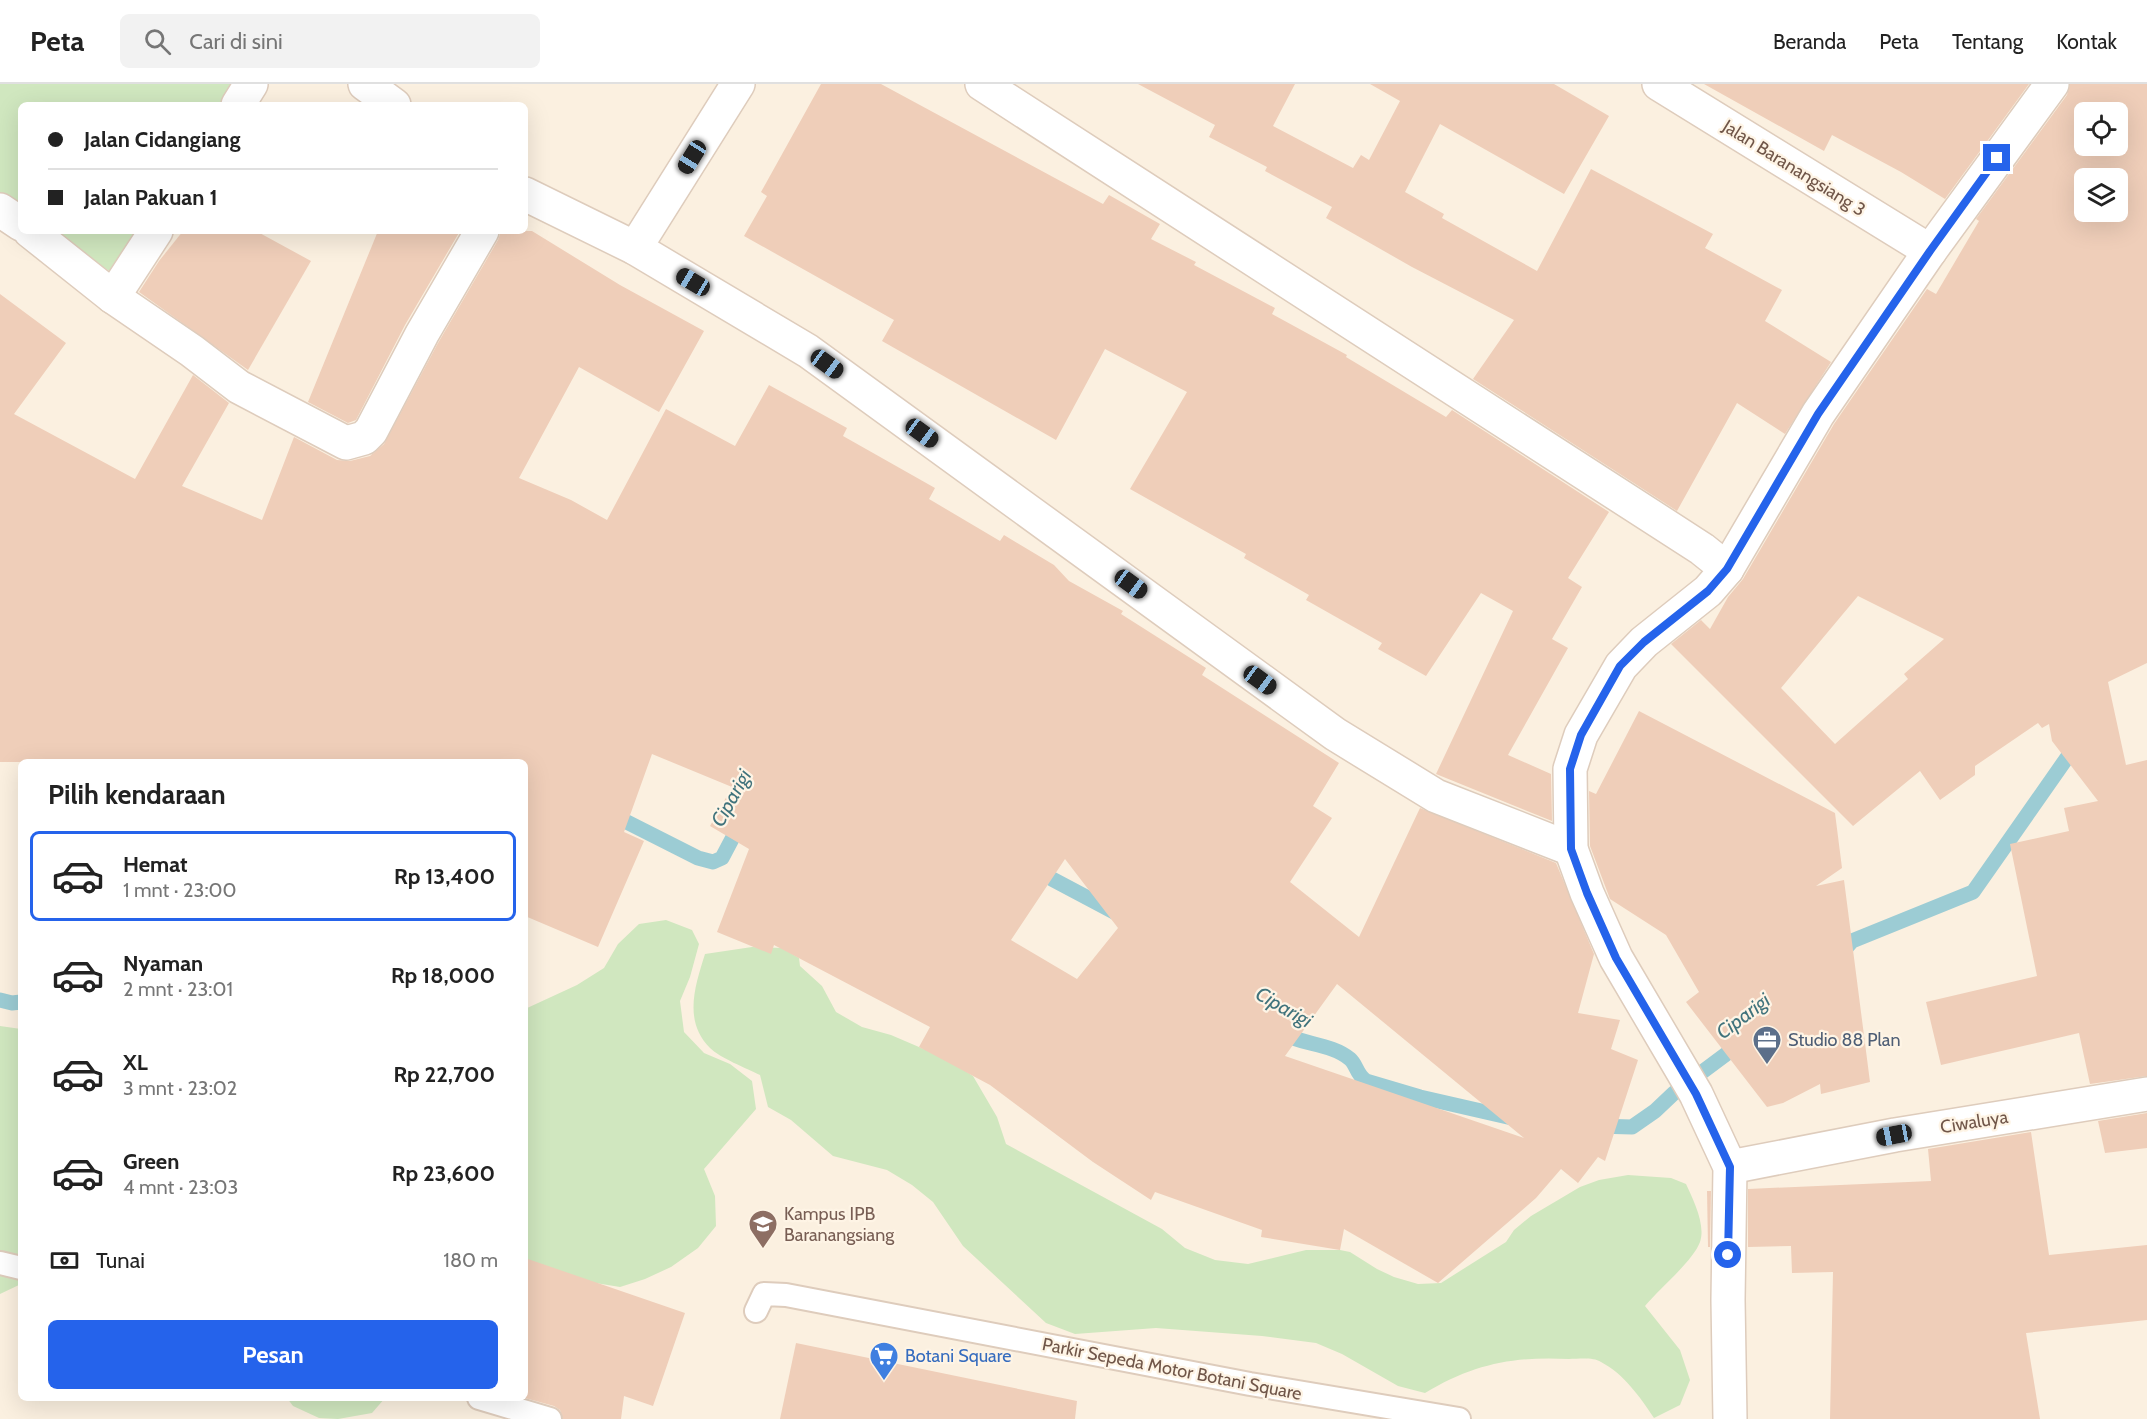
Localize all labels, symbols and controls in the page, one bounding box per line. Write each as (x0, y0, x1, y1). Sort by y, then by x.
search box (120, 14, 540, 68)
text: Peta (30, 24, 84, 58)
icon: search (141, 25, 174, 58)
text: Cari di sini (189, 28, 283, 55)
text: Beranda (1773, 29, 1846, 54)
text: Peta (1879, 29, 1919, 54)
text: Tentang (1952, 29, 2023, 54)
text: Kontak (2056, 29, 2117, 54)
map controls (2074, 102, 2128, 222)
button: locate (2074, 102, 2128, 156)
street label: Jalan Baranangsiang 3 (1718, 115, 1869, 221)
text: Jalan Cidangiang (84, 126, 241, 153)
car (675, 137, 709, 177)
route end (1983, 144, 2010, 171)
button: layers (2074, 168, 2128, 222)
text: Jalan Pakuan 1 (84, 184, 218, 211)
car (673, 265, 713, 299)
car (807, 346, 847, 382)
car (902, 415, 942, 451)
car (1111, 566, 1151, 602)
car (1240, 662, 1280, 698)
water label: Ciparigi (706, 765, 757, 831)
text: Pilih kendaraan (48, 778, 226, 811)
icon: car (51, 849, 105, 903)
text: Hemat (123, 851, 188, 878)
text: Rp 13,400 (394, 863, 495, 890)
text: 1 mnt · 23:00 (123, 878, 236, 902)
icon: car (51, 948, 105, 1002)
text: Nyaman (123, 950, 203, 977)
text: Rp 18,000 (391, 962, 495, 989)
text: 2 mnt · 23:01 (123, 977, 233, 1001)
water label: Ciparigi (1251, 981, 1317, 1033)
water label: Ciparigi (1711, 988, 1775, 1044)
office icon: Studio 88 Plan (1751, 1024, 1783, 1066)
place label: Studio 88 Plan (1788, 1029, 1901, 1051)
icon: car (51, 1047, 105, 1101)
text: XL (123, 1049, 148, 1076)
text: Rp 22,700 (393, 1061, 495, 1088)
text: 3 mnt · 23:02 (123, 1076, 237, 1100)
street label: Ciwaluya (1939, 1106, 2010, 1138)
car (1875, 1123, 1913, 1147)
icon: car (51, 1146, 105, 1200)
text: Green (123, 1148, 179, 1175)
text: Rp 23,600 (392, 1160, 495, 1187)
text: 4 mnt · 23:03 (123, 1175, 238, 1199)
place label: Kampus IPB Baranangsiang (784, 1203, 895, 1246)
school or university icon: Kampus IPB Baranangsiang (747, 1208, 779, 1250)
route start (1714, 1241, 1741, 1268)
icon: cash (48, 1244, 81, 1277)
text: Tunai (96, 1247, 145, 1274)
text: 180 m (443, 1248, 498, 1272)
button: Pesan (48, 1320, 498, 1389)
street label: Parkir Sepeda Motor Botani Square (1040, 1333, 1304, 1405)
supermarket icon: Botani Square (868, 1340, 900, 1382)
place label: Botani Square (905, 1345, 1011, 1367)

